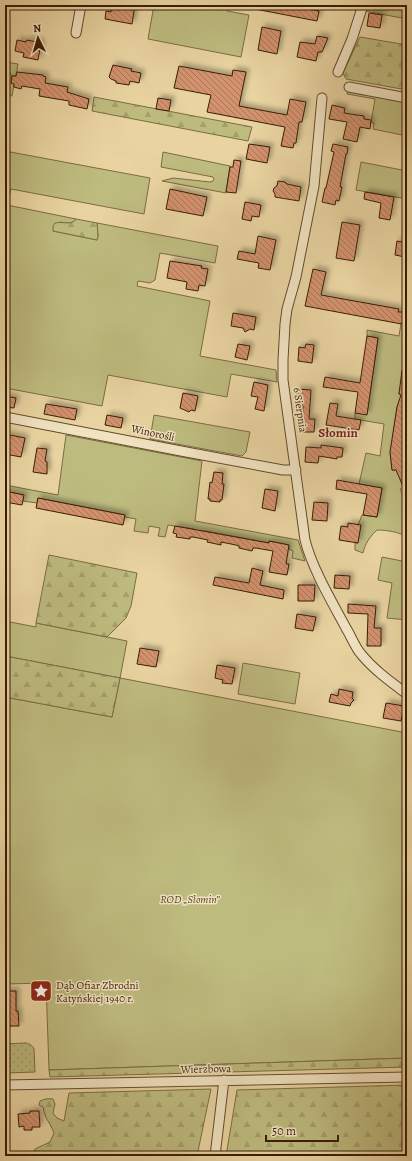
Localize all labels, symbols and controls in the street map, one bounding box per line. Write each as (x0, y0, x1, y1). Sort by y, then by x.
north arrow (18, 18, 58, 58)
text: N (33, 21, 42, 36)
street label: 6 Sierpnia (289, 387, 311, 434)
street label: Winorośli (129, 421, 176, 445)
district label: Słomin (318, 424, 358, 441)
park label: ROD „Słomin” (160, 892, 220, 907)
place icon: Dąb Ofiar Zbrodni Katyńskiej 1940 r. (28, 978, 54, 1004)
place label: Dąb Ofiar Zbrodni Katyńskiej 1940 r. (56, 978, 139, 1006)
street label: Wierzbowa (180, 1061, 232, 1077)
scale bar (266, 1117, 338, 1143)
text: 50 m (272, 1123, 296, 1139)

